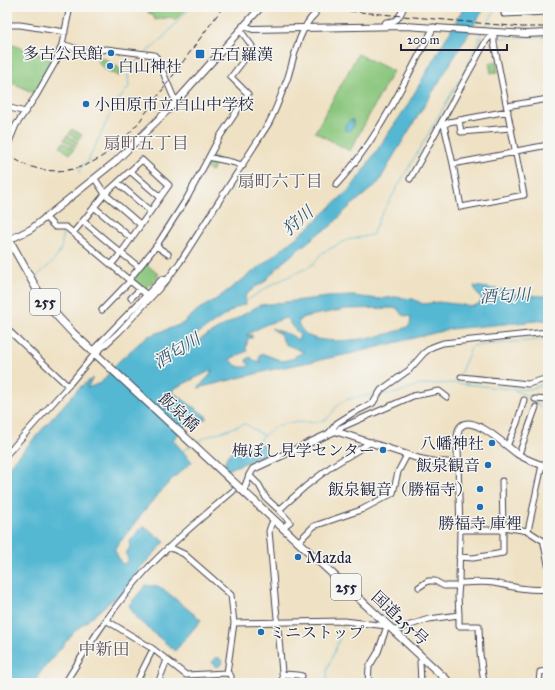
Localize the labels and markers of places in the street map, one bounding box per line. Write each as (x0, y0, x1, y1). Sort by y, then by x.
place label: 多古公民館 (23, 44, 103, 63)
place label: 五百羅漢 (209, 45, 273, 64)
marker: 多古公民館 (106, 48, 116, 58)
marker: 五百羅漢 (194, 48, 206, 60)
place label: 白山神社 (118, 57, 182, 76)
marker: 白山神社 (105, 61, 115, 71)
place label: 小田原市立白山中学校 (94, 95, 254, 114)
marker: 小田原市立白山中学校 (81, 99, 91, 109)
place label: 八幡神社 (420, 434, 484, 453)
marker: 八幡神社 (487, 438, 497, 448)
place label: 梅ぼし見学センター (232, 441, 375, 460)
marker: 梅ぼし見学センター (378, 445, 388, 455)
place label: 飯泉観音 (416, 456, 480, 475)
marker: 飯泉観音 (483, 460, 493, 470)
place label: 飯泉観音（勝福寺） (328, 480, 472, 499)
marker: 飯泉観音（勝福寺） (475, 484, 485, 494)
marker: 勝福寺 庫裡 (475, 502, 485, 512)
place label: 勝福寺 庫裡 (438, 514, 522, 533)
place label: Mazda (306, 548, 352, 567)
marker: Mazda (293, 552, 303, 562)
place label: ミニストップ (269, 623, 365, 642)
marker: ミニストップ (256, 627, 266, 637)

